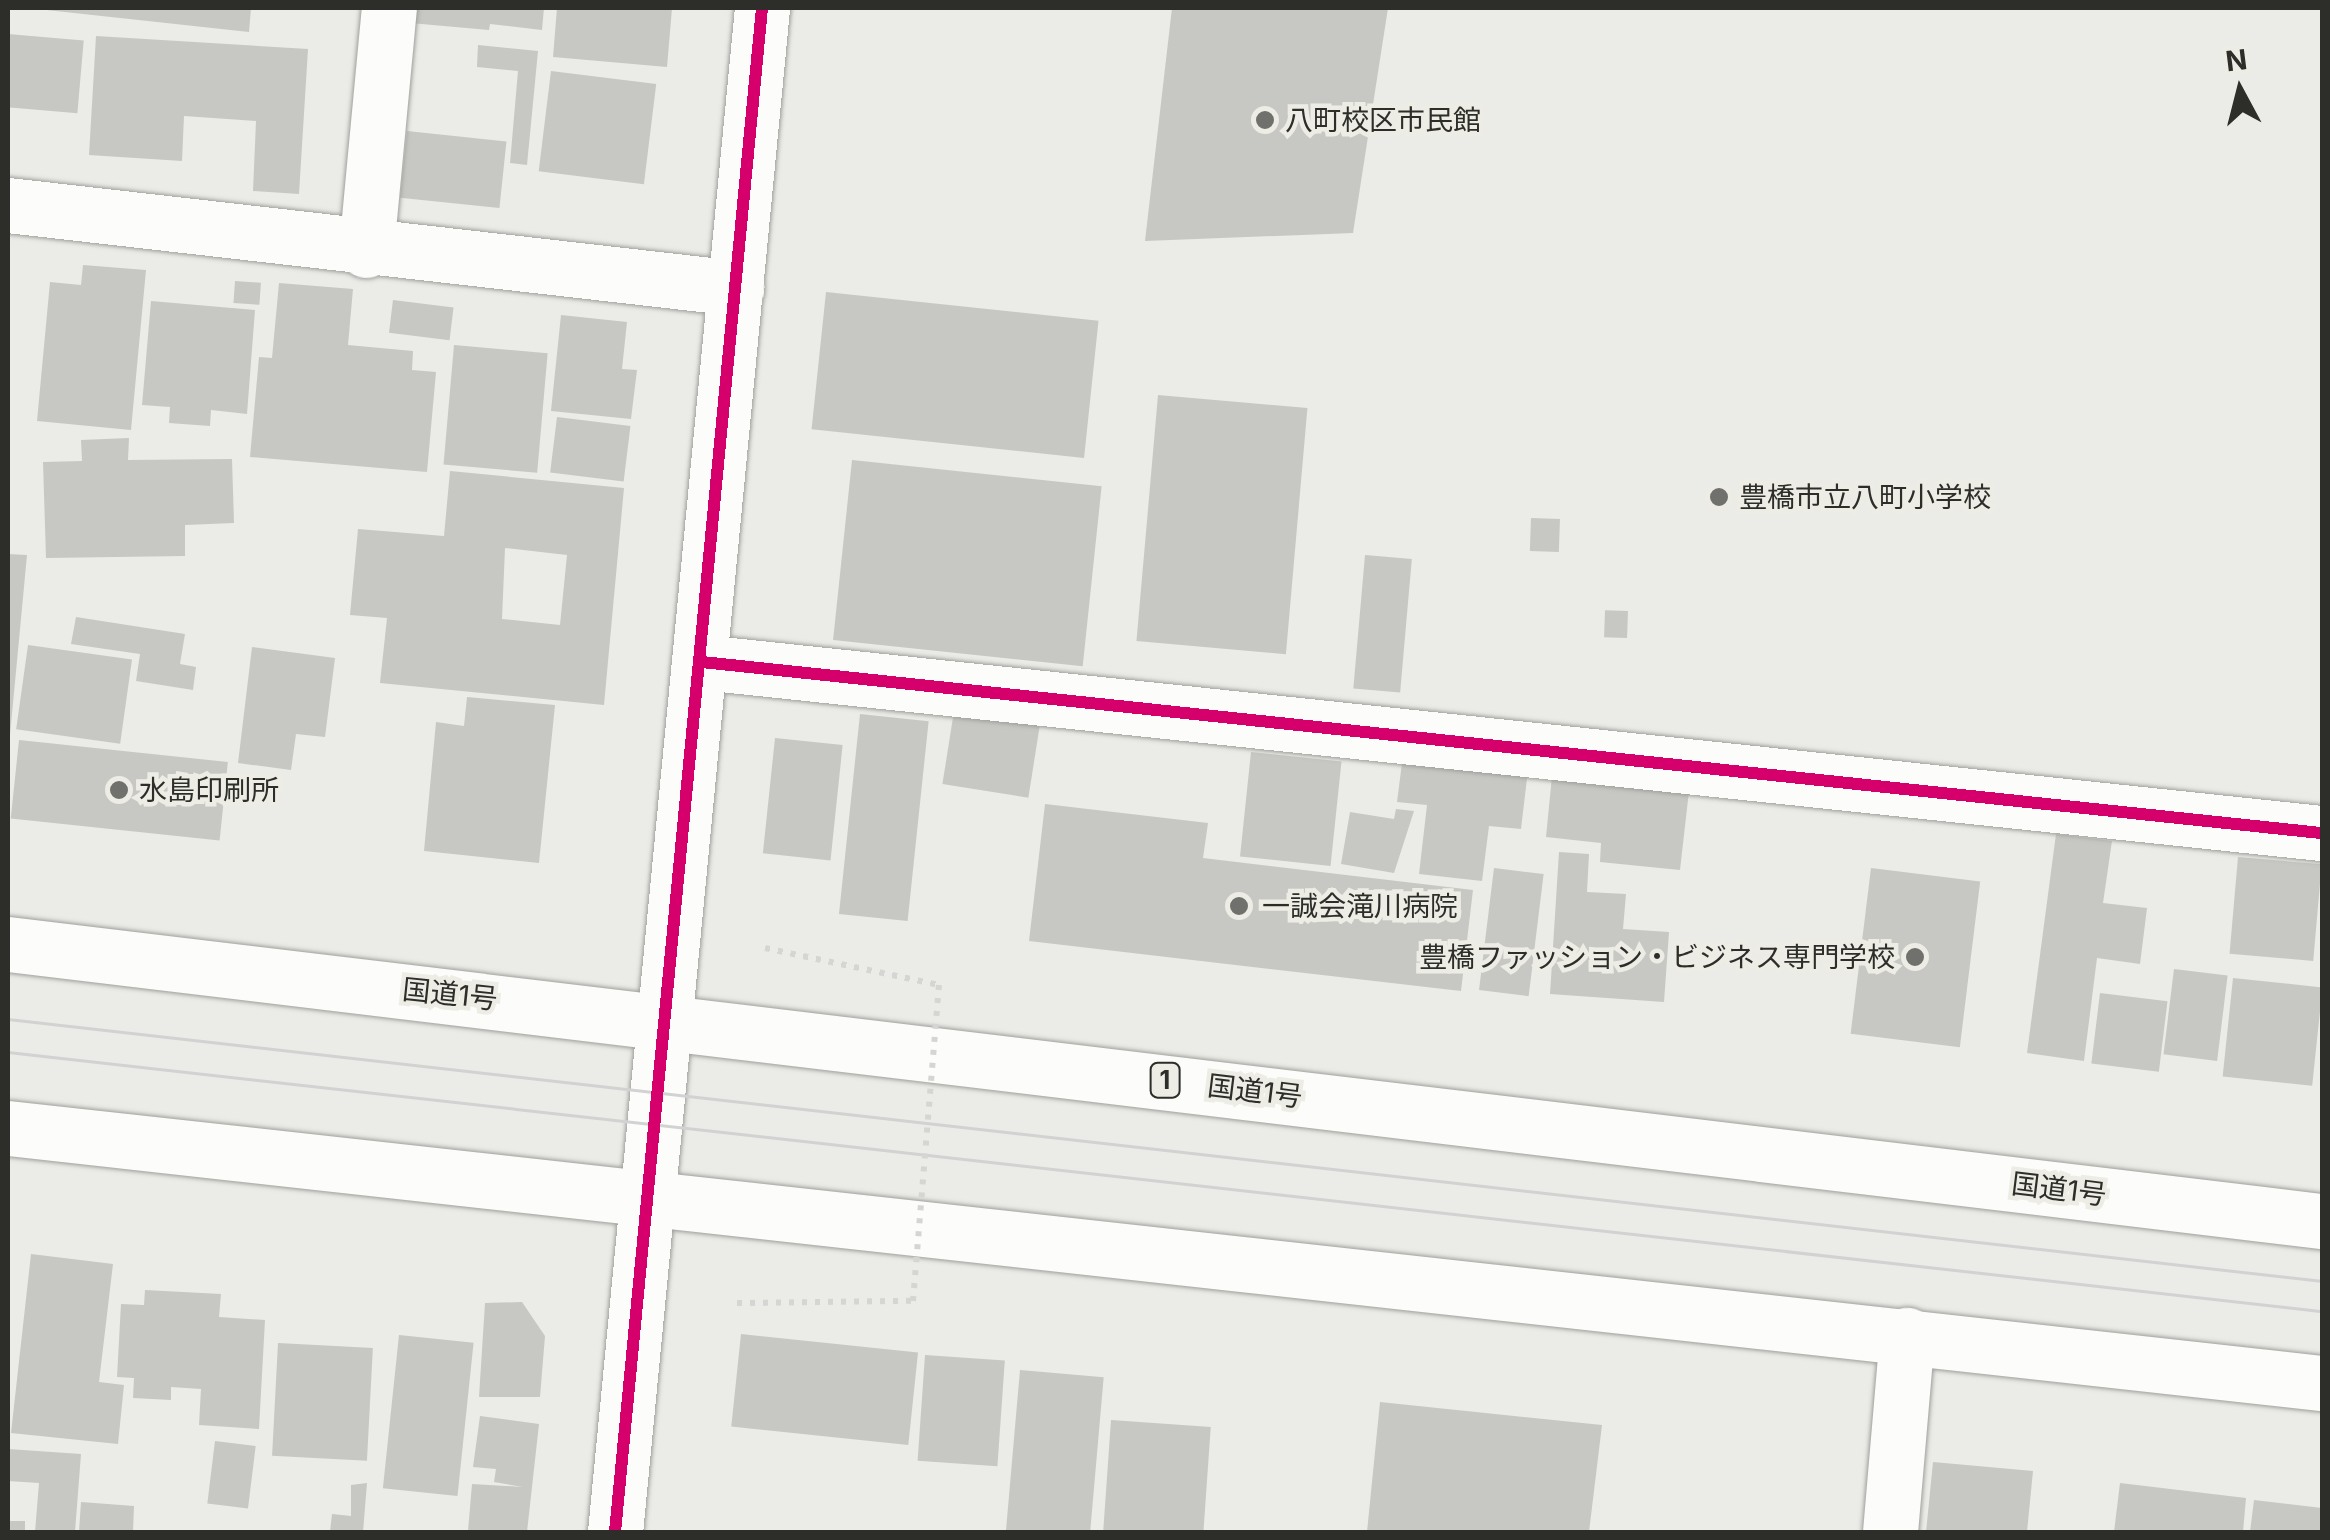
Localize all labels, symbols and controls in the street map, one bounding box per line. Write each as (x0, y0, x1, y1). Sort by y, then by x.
north arrow (2190, 40, 2290, 140)
text: N (2224, 42, 2249, 78)
place label: 八町校区市民館 (1285, 103, 1481, 137)
marker: 八町校区市民館 (1254, 109, 1276, 131)
place label: 豊橋市立八町小学校 (1739, 480, 1991, 514)
marker: 豊橋市立八町小学校 (1708, 486, 1730, 508)
place label: 水島印刷所 (139, 773, 279, 807)
marker: 水島印刷所 (108, 779, 130, 801)
place label: 一誠会滝川病院 (1262, 889, 1458, 923)
marker: 一誠会滝川病院 (1226, 893, 1252, 919)
place label: 豊橋ファッション・ビジネス専門学校 (1419, 940, 1895, 974)
marker: 豊橋ファッション・ビジネス専門学校 (1904, 946, 1926, 968)
street label: 国道1号 (401, 972, 499, 1016)
road number: 1 (1148, 1060, 1182, 1100)
street label: 国道1号 (1206, 1069, 1304, 1113)
street label: 国道1号 (2010, 1167, 2108, 1211)

